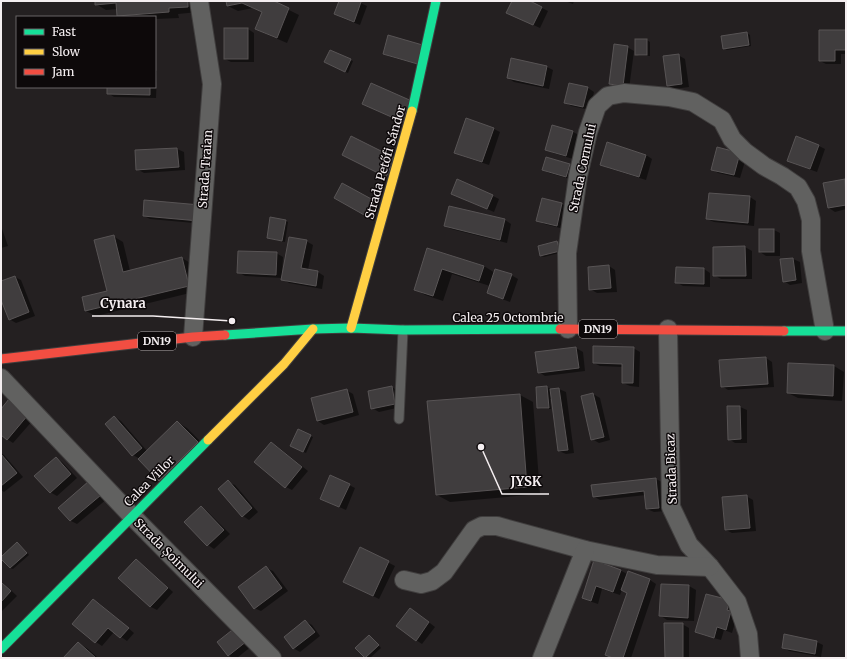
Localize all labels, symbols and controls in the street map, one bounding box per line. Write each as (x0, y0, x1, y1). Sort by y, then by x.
legend (16, 16, 156, 88)
text: Fast (52, 24, 76, 39)
text: Slow (52, 44, 81, 59)
text: Jam (51, 64, 75, 79)
street label: Strada Petőfi Sándor (362, 103, 409, 221)
street label: Strada Cornului (565, 122, 599, 214)
street label: Strada Traian (195, 129, 215, 209)
callout: Cynara (92, 291, 153, 316)
text: Cynara (100, 295, 146, 312)
street label: Calea 25 Octombrie (452, 310, 564, 325)
road number: DN19 (579, 320, 617, 338)
road number: DN19 (138, 332, 176, 350)
street label: Strada Bicaz (662, 433, 680, 505)
street label: Calea Viilor (121, 452, 178, 509)
callout: JYSK (502, 469, 549, 494)
text: JYSK (510, 473, 542, 490)
street label: Strada Șoimului (130, 515, 207, 592)

